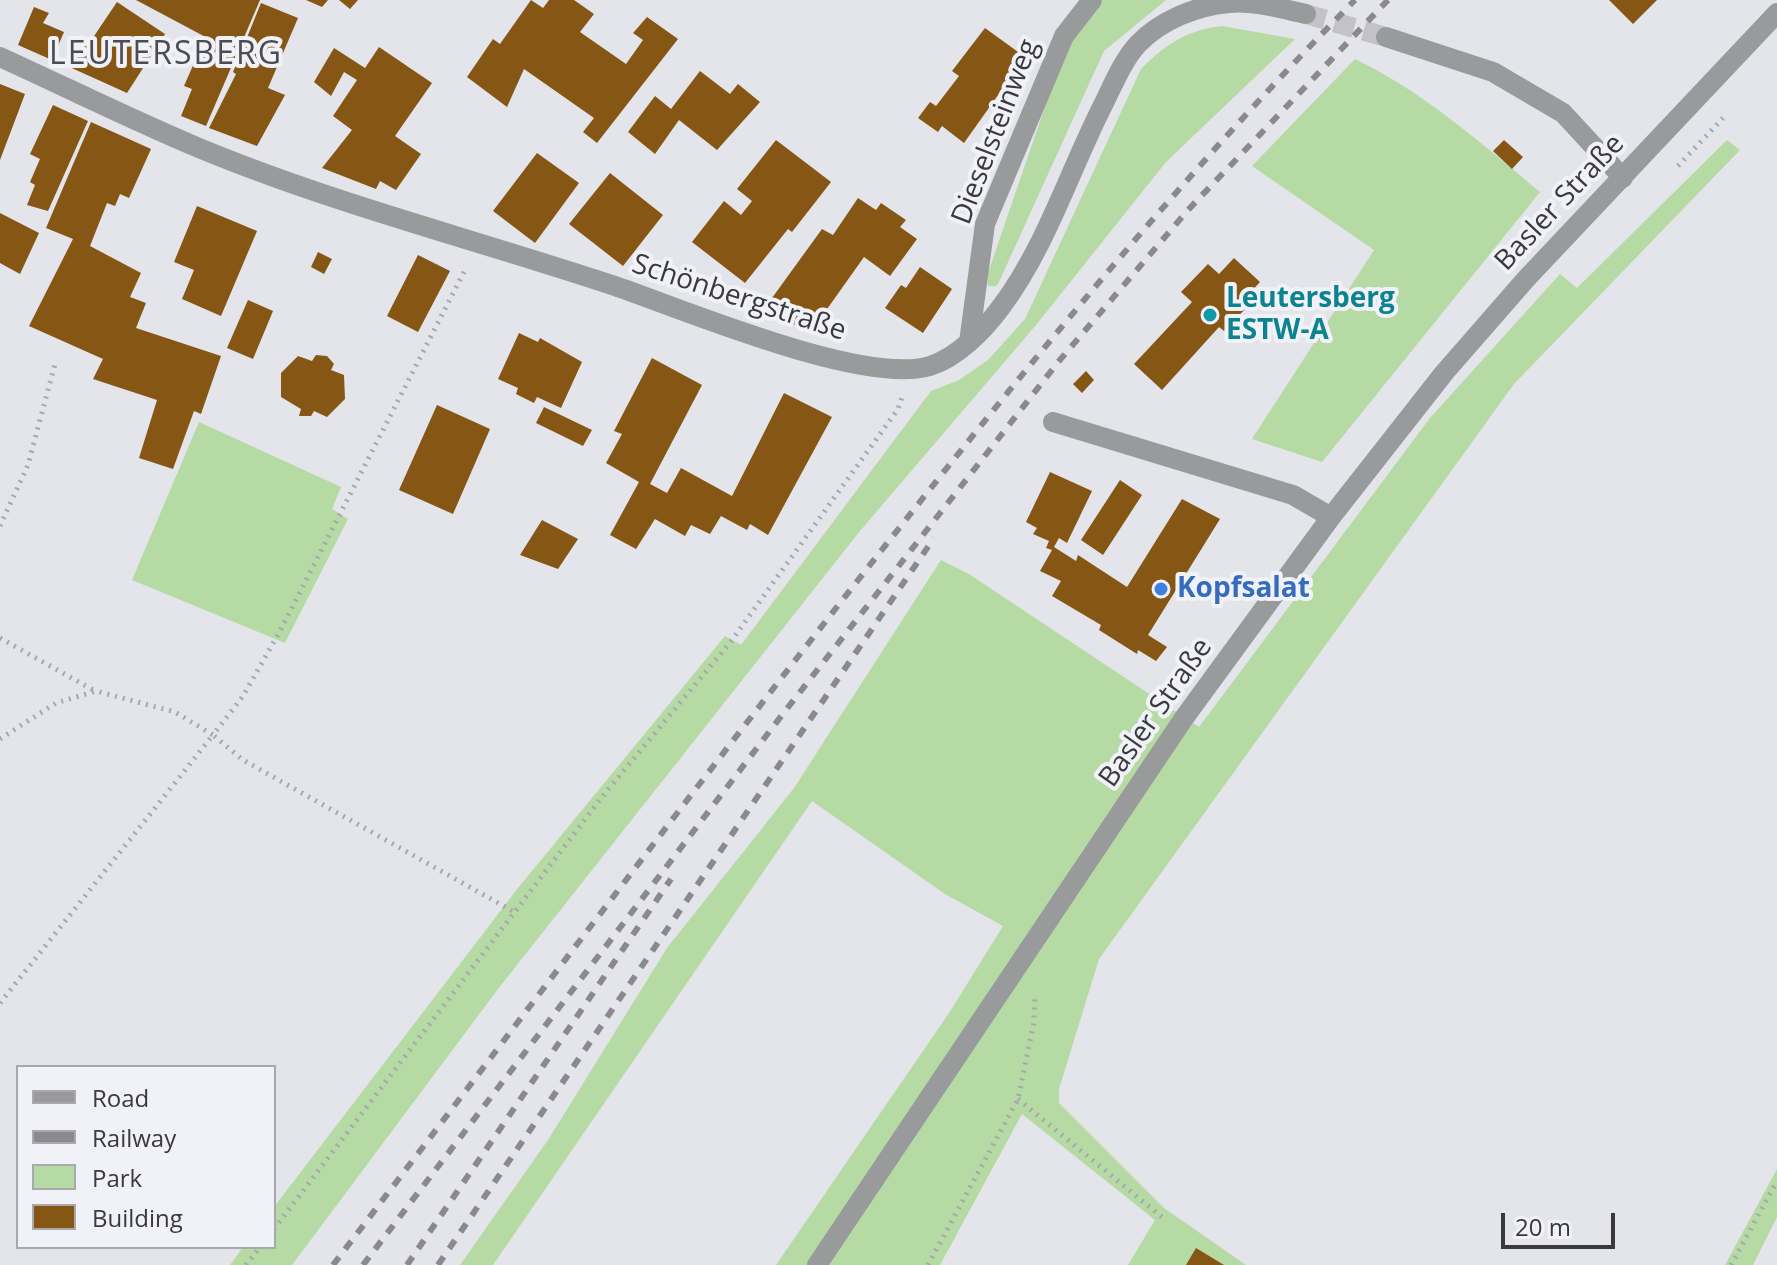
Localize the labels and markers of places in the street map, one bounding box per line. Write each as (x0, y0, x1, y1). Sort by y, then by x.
place label: Leutersberg ESTW-A (1226, 282, 1395, 348)
marker: Leutersberg ESTW-A (1201, 306, 1219, 324)
place label: Kopfsalat (1177, 572, 1310, 606)
marker: Kopfsalat (1152, 580, 1170, 598)

